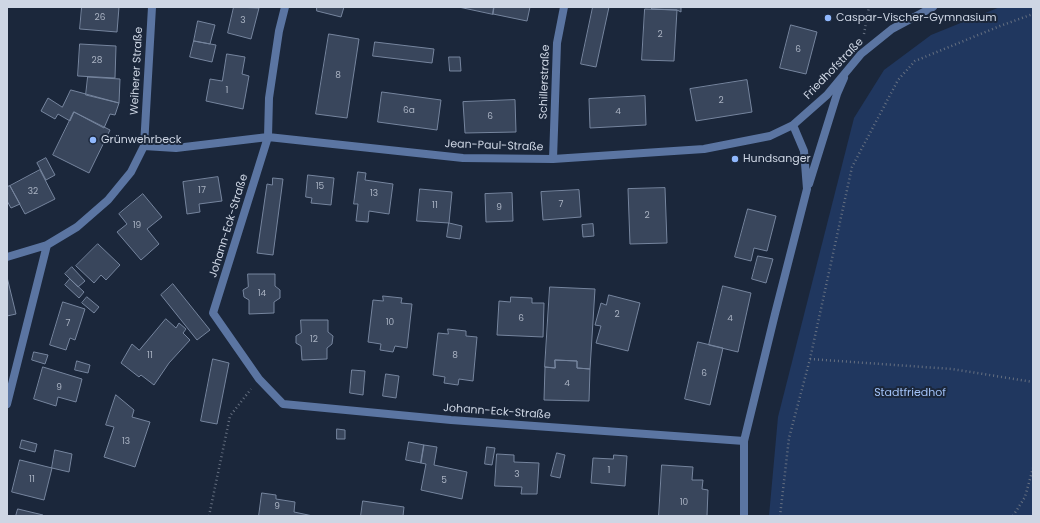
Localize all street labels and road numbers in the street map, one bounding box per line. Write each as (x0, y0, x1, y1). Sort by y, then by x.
street label: Weiherer Straße (128, 27, 146, 115)
street label: Friedhofstraße (801, 36, 867, 102)
street label: Schillerstraße (537, 44, 553, 120)
street label: Jean-Paul-Straße (444, 138, 544, 154)
street label: Johann-Eck-Straße (207, 173, 251, 279)
street label: Johann-Eck-Straße (443, 402, 551, 422)

